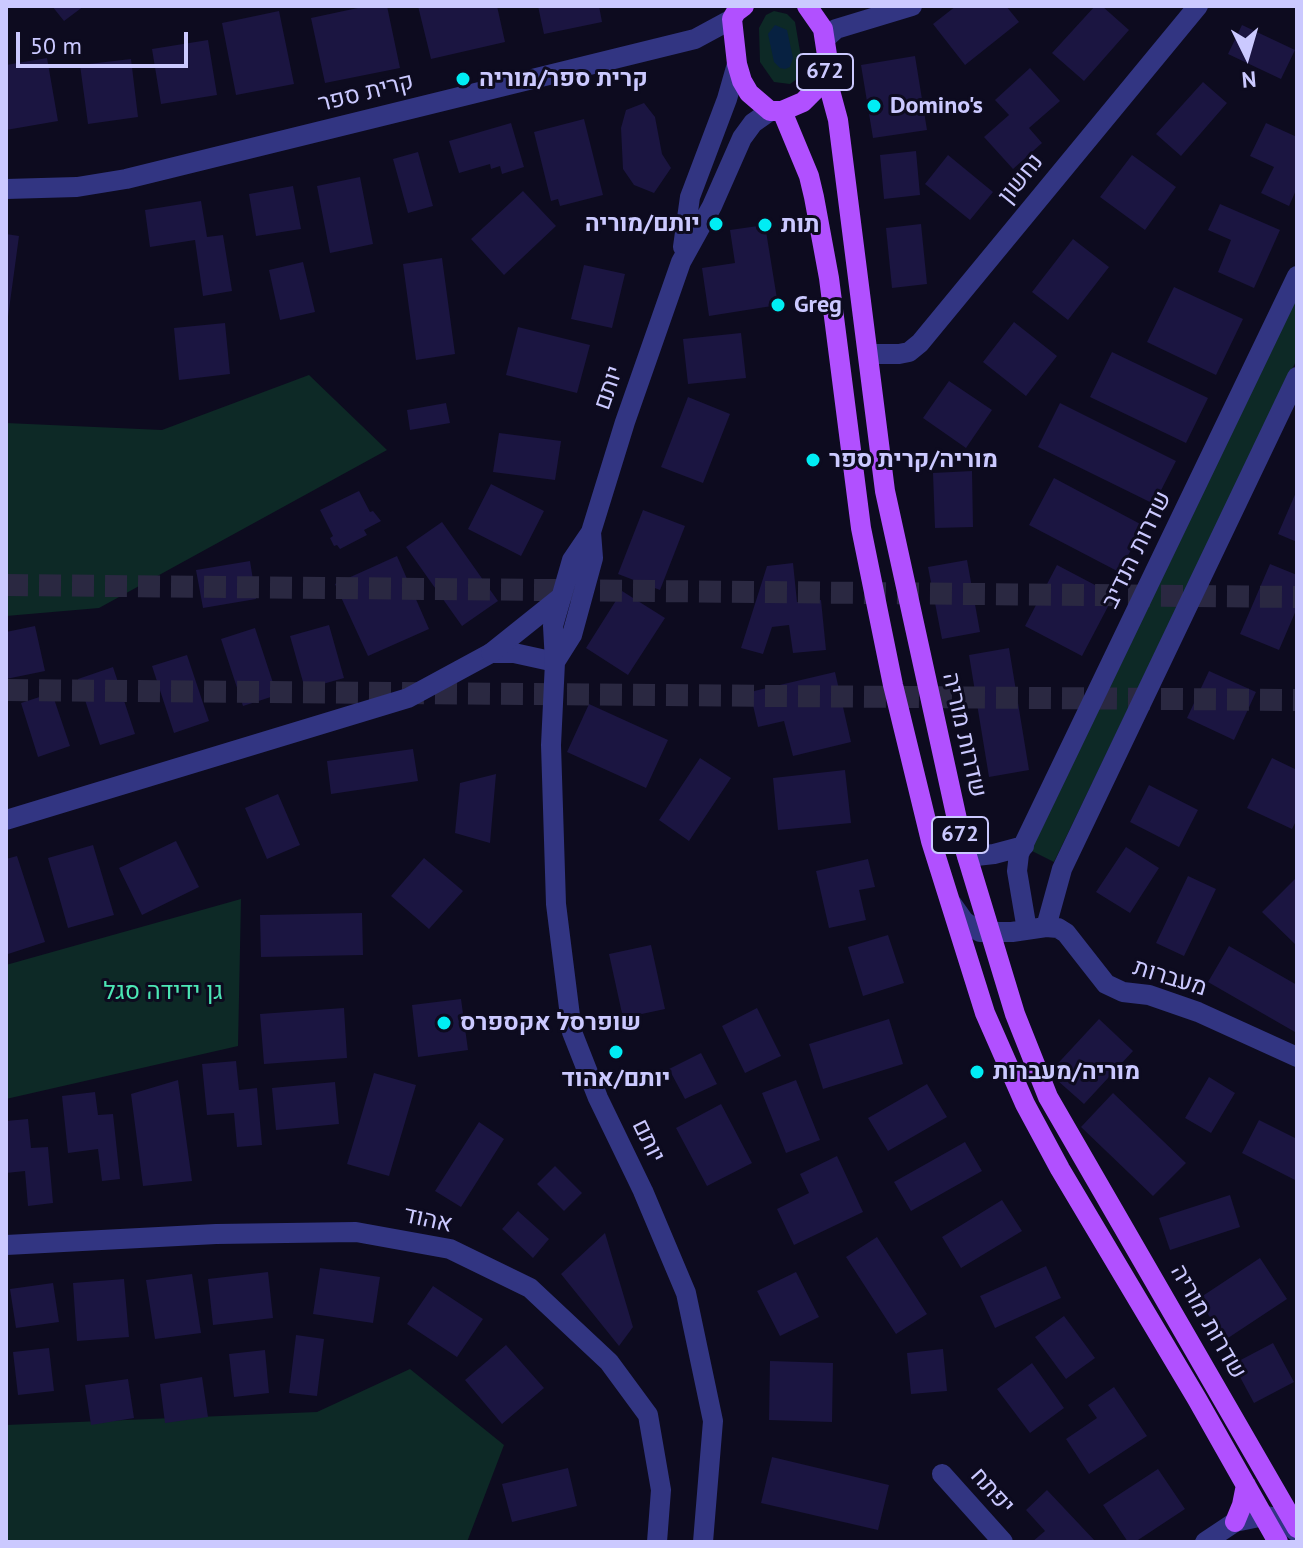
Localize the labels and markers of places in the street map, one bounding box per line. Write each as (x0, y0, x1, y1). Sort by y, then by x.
place label: קרית ספר/מוריה (479, 65, 648, 93)
marker: קרית ספר/מוריה (454, 70, 472, 88)
place label: Domino's (890, 92, 983, 120)
marker: Domino's (865, 97, 883, 115)
place label: יותם/מוריה (585, 210, 700, 238)
place label: תות (781, 211, 820, 239)
marker: יותם/מוריה (707, 215, 725, 233)
marker: תות (756, 216, 774, 234)
place label: Greg (794, 291, 842, 319)
marker: Greg (769, 296, 787, 314)
place label: מוריה/קרית ספר (829, 446, 998, 474)
marker: מוריה/קרית ספר (804, 451, 822, 469)
place label: שופרסל אקספרס (460, 1009, 641, 1037)
marker: שופרסל אקספרס (435, 1014, 453, 1032)
marker: יותם/אהוד (607, 1043, 625, 1061)
place label: מוריה/מעברות (993, 1058, 1140, 1086)
marker: מוריה/מעברות (968, 1063, 986, 1081)
place label: יותם/אהוד (562, 1065, 670, 1093)

